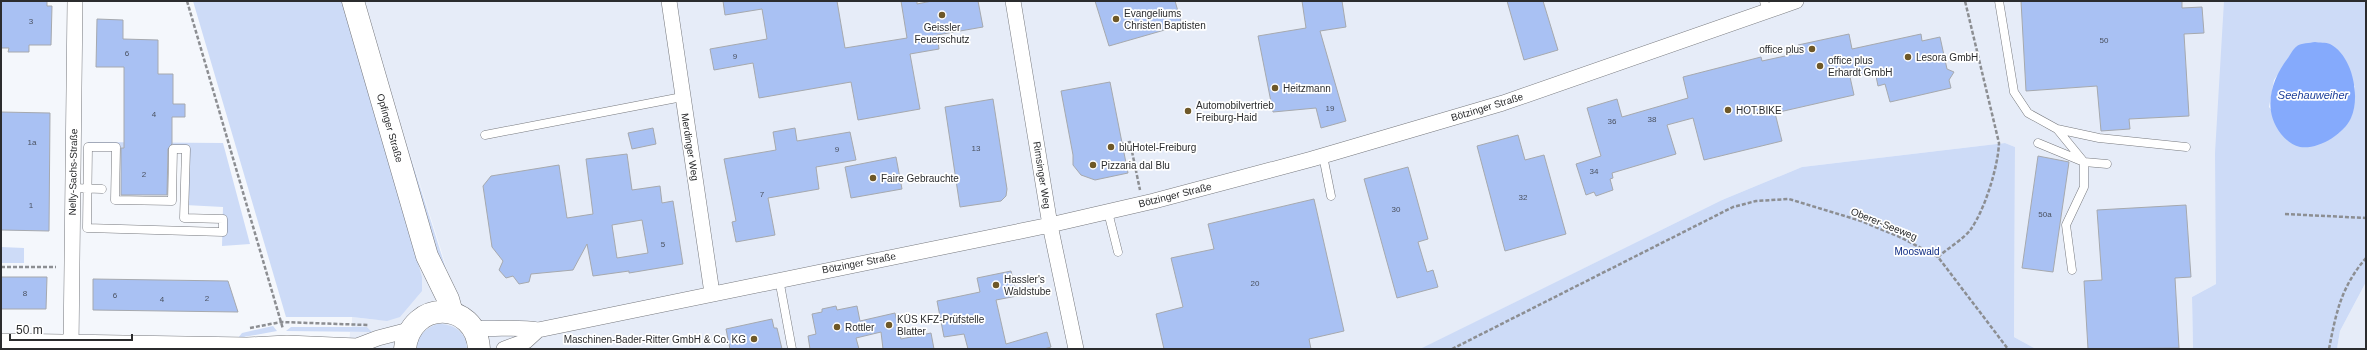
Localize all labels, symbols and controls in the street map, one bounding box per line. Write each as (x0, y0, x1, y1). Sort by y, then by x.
place label: Evangeliums Christen Baptisten (1124, 8, 1206, 31)
marker: Geissler Feuerschutz (937, 10, 947, 20)
marker: Evangeliums Christen Baptisten (1111, 14, 1121, 24)
house number: 3 (29, 17, 34, 26)
place label: Geissler Feuerschutz (914, 22, 970, 45)
house number: 50 (2100, 36, 2109, 45)
place label: office plus (1759, 44, 1804, 55)
marker: office plus (1807, 44, 1817, 54)
house number: 6 (125, 49, 130, 58)
house number: 9 (733, 52, 738, 61)
marker: Lesora GmbH (1903, 52, 1913, 62)
place label: Lesora GmbH (1916, 52, 1978, 63)
place label: office plus Erhardt GmbH (1828, 55, 1892, 78)
marker: office plus Erhardt GmbH (1815, 61, 1825, 71)
marker: Heitzmann (1270, 83, 1280, 93)
place label: Heitzmann (1283, 83, 1331, 94)
water label: Seehauweiher (2278, 89, 2349, 101)
street label: Bötzinger Straße (1450, 91, 1525, 123)
street label: Opfinger Straße (375, 92, 405, 164)
place label: Automobilvertrieb Freiburg-Haid (1196, 100, 1274, 123)
house number: 19 (1326, 104, 1335, 113)
marker: HOT.BIKE (1723, 105, 1733, 115)
place label: HOT.BIKE (1736, 105, 1782, 116)
marker: Automobilvertrieb Freiburg-Haid (1183, 106, 1193, 116)
house number: 4 (152, 110, 157, 119)
street label: Merdinger Weg (679, 112, 701, 182)
house number: 38 (1648, 115, 1657, 124)
house number: 36 (1608, 117, 1617, 126)
street label: Nelly-Sachs-Straße (67, 128, 79, 215)
house number: 1a (28, 138, 37, 147)
street label: Rimsinger Weg (1031, 140, 1053, 210)
marker: bluHotel-Freiburg (1106, 142, 1116, 152)
place label: bluHotel-Freiburg (1119, 142, 1196, 153)
house number: 13 (972, 144, 981, 153)
house number: 9 (835, 145, 840, 154)
marker: Pizzaria dal Blu (1088, 160, 1098, 170)
place label: Pizzaria dal Blu (1101, 160, 1170, 171)
house number: 34 (1590, 167, 1599, 176)
house number: 2 (142, 170, 147, 179)
marker: Faire Gebrauchte (868, 173, 878, 183)
place label: Faire Gebrauchte (881, 173, 959, 184)
street label: Bötzinger Straße (1137, 180, 1213, 209)
house number: 7 (760, 190, 765, 199)
house number: 32 (1519, 193, 1528, 202)
house number: 1 (29, 201, 34, 210)
house number: 30 (1392, 205, 1401, 214)
street label: Oberer-Seeweg (1849, 206, 1919, 242)
house number: 50a (2038, 210, 2052, 219)
house number: 5 (661, 240, 666, 249)
park label: Mooswald (1894, 246, 1940, 257)
street label: Bötzinger Straße (821, 250, 897, 276)
place label: Hassler's Waldstube (1004, 274, 1051, 297)
house number: 20 (1251, 279, 1260, 288)
marker: Hassler's Waldstube (991, 280, 1001, 290)
house number: 8 (23, 289, 28, 298)
house number: 6 (113, 291, 118, 300)
house number: 2 (205, 294, 210, 303)
house number: 4 (160, 295, 165, 304)
place label: KÜS KFZ-Prüfstelle Blatter (897, 314, 985, 337)
scale bar (10, 316, 132, 342)
marker: KÜS KFZ-Prüfstelle Blatter (884, 320, 894, 330)
marker: Rottler (832, 322, 842, 332)
place label: Rottler (845, 322, 875, 333)
text: 50 m (16, 323, 43, 337)
place label: Maschinen-Bader-Ritter GmbH & Co. KG (564, 334, 746, 345)
marker: Maschinen-Bader-Ritter GmbH & Co. KG (749, 334, 759, 344)

